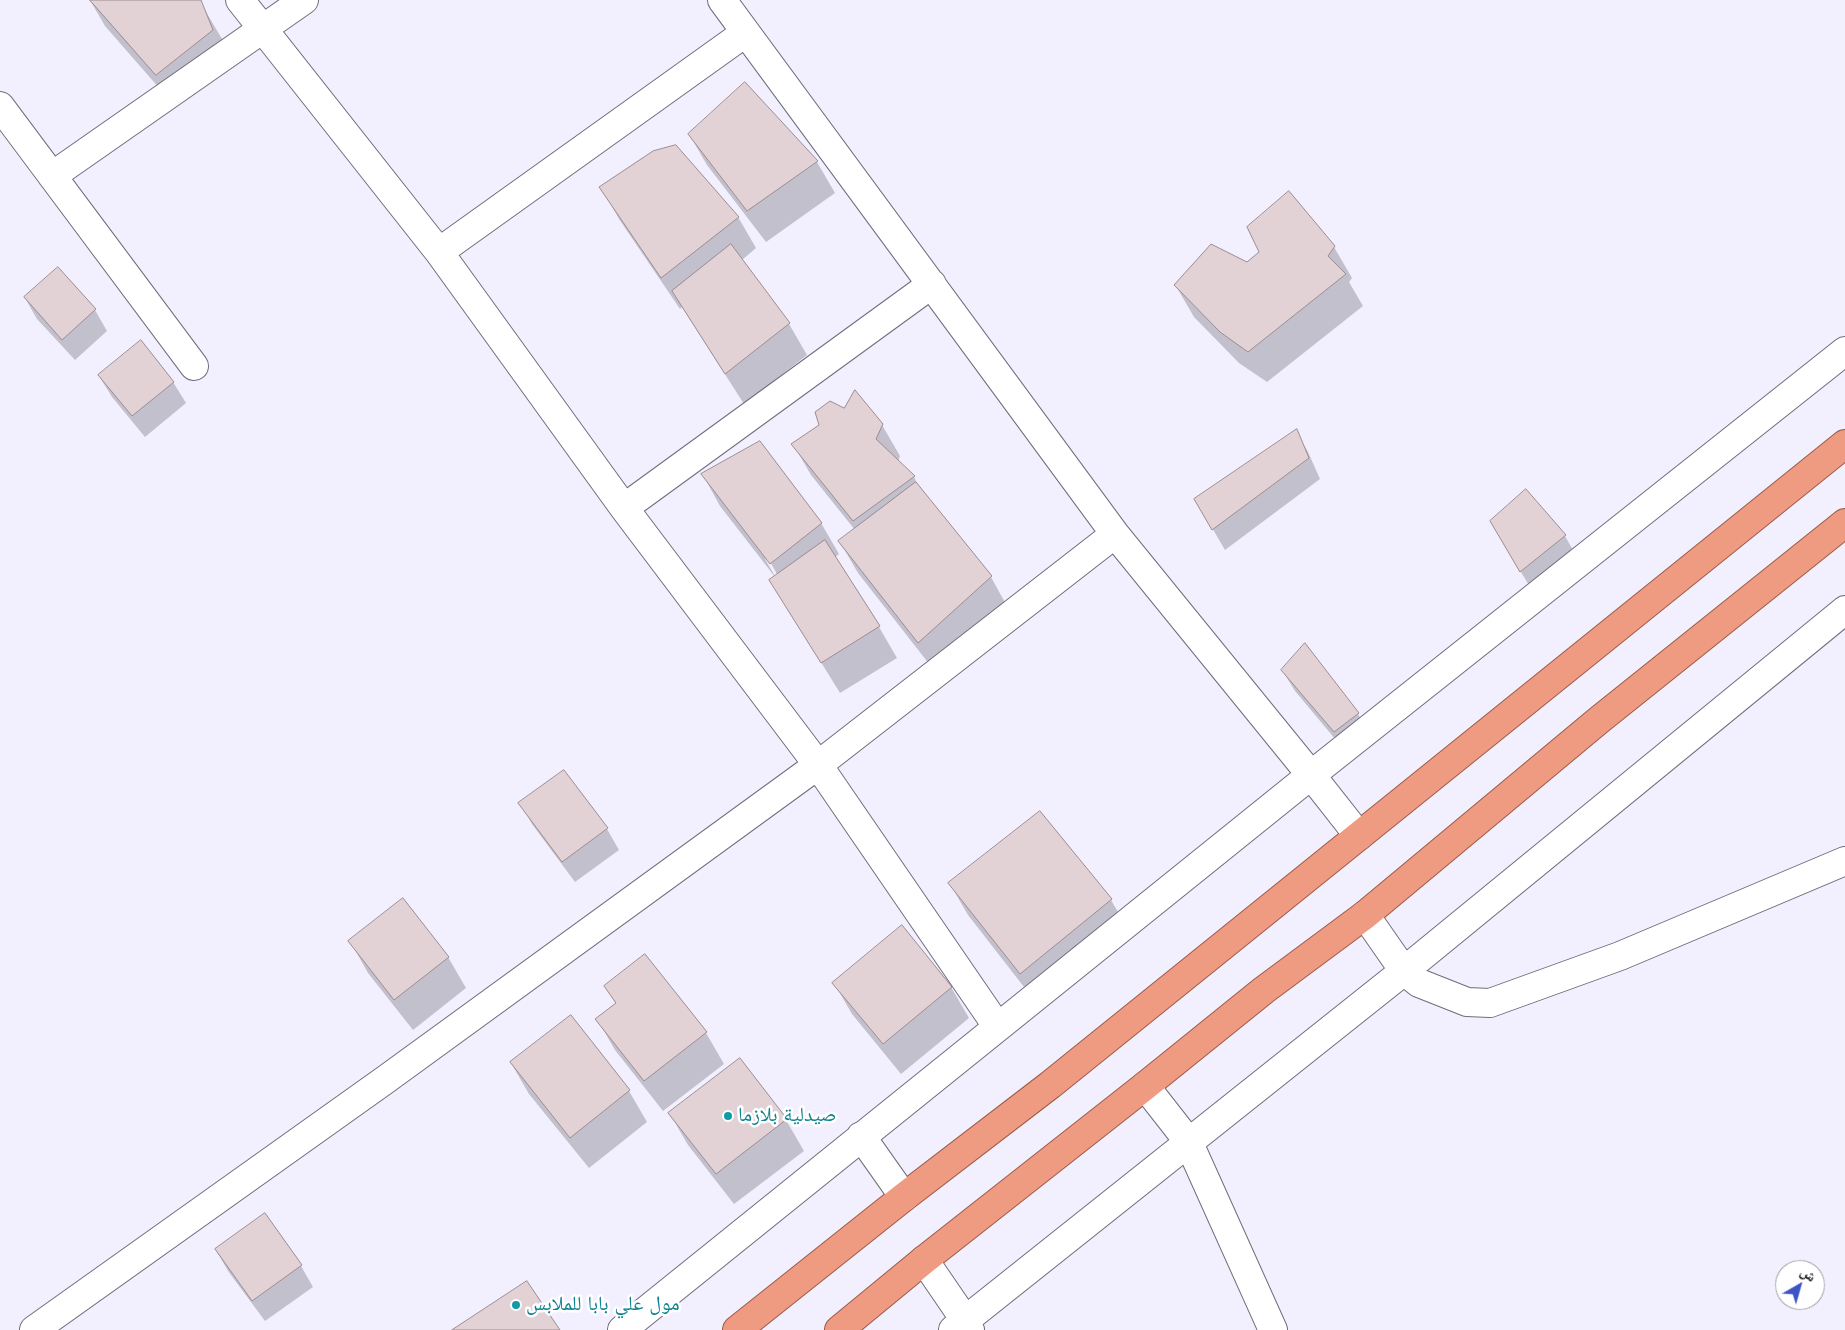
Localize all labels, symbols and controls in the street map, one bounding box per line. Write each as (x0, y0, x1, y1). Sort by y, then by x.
place label: صيدلية بلازما (738, 1104, 836, 1128)
marker: صيدلية بلازما (722, 1110, 734, 1122)
north arrow (1775, 1260, 1825, 1310)
text: ش (1797, 1262, 1821, 1286)
place label: مول علي بابا للملابس (526, 1293, 680, 1317)
marker: مول علي بابا للملابس (510, 1299, 522, 1311)

